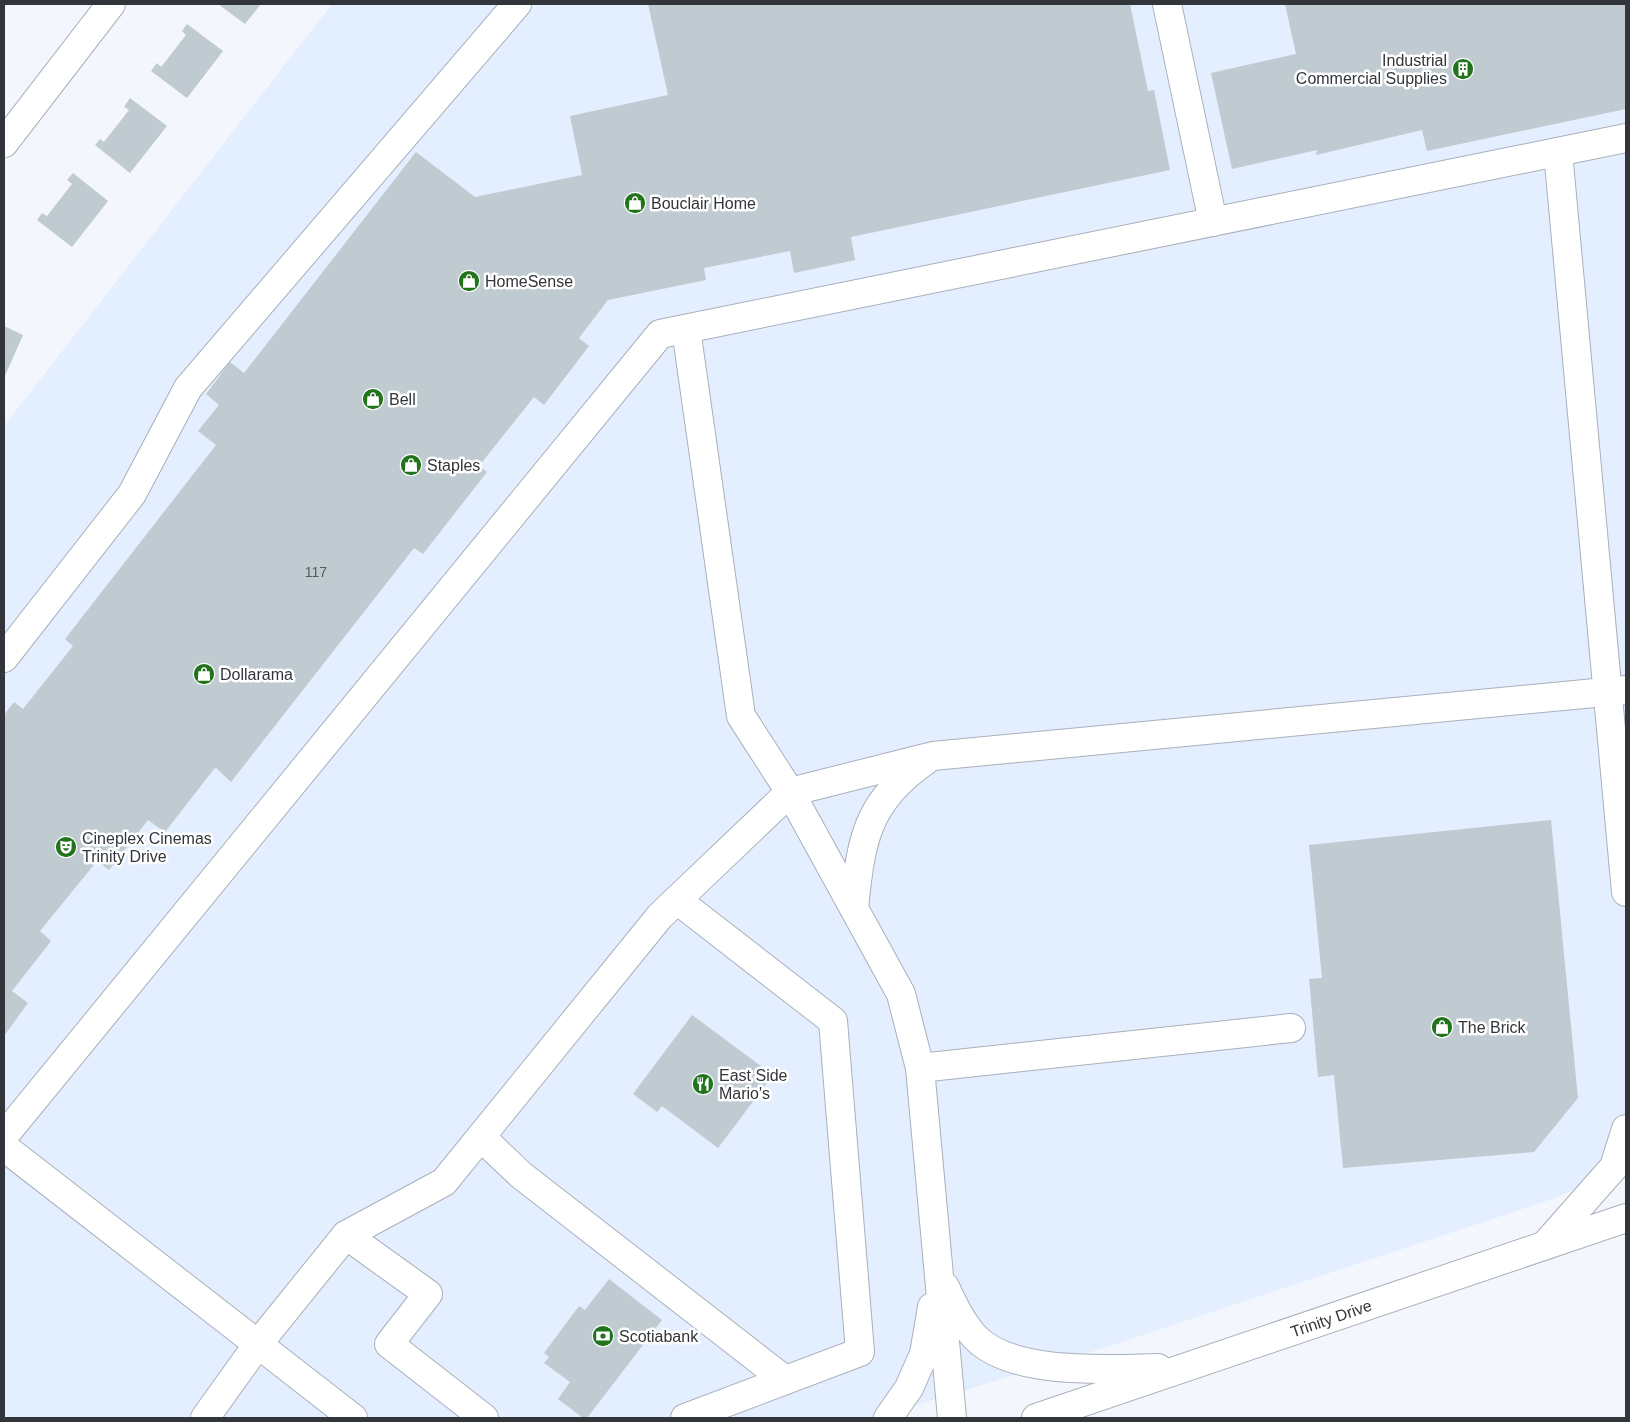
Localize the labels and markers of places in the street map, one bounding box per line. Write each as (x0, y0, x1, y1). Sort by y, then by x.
place label: Industrial Commercial Supplies (1296, 52, 1447, 87)
building icon: Industrial Commercial Supplies (1451, 57, 1475, 81)
shop icon: Bouclair Home (623, 191, 647, 215)
place label: Bouclair Home (651, 195, 756, 212)
shop icon: HomeSense (457, 269, 481, 293)
place label: HomeSense (485, 273, 573, 290)
shop icon: Bell (361, 387, 385, 411)
place label: Bell (389, 391, 416, 408)
shop icon: Staples (399, 453, 423, 477)
place label: Staples (427, 457, 480, 474)
shop icon: Dollarama (192, 662, 216, 686)
place label: Dollarama (220, 666, 293, 683)
place label: Cineplex Cinemas Trinity Drive (82, 830, 212, 865)
theatre icon: Cineplex Cinemas Trinity Drive (54, 835, 78, 859)
shop icon: The Brick (1430, 1015, 1454, 1039)
place label: The Brick (1458, 1019, 1527, 1036)
place label: East Side Mario's (719, 1067, 788, 1102)
restaurant icon: East Side Mario's (691, 1072, 715, 1096)
bank icon: Scotiabank (591, 1324, 615, 1348)
place label: Scotiabank (619, 1328, 699, 1345)

